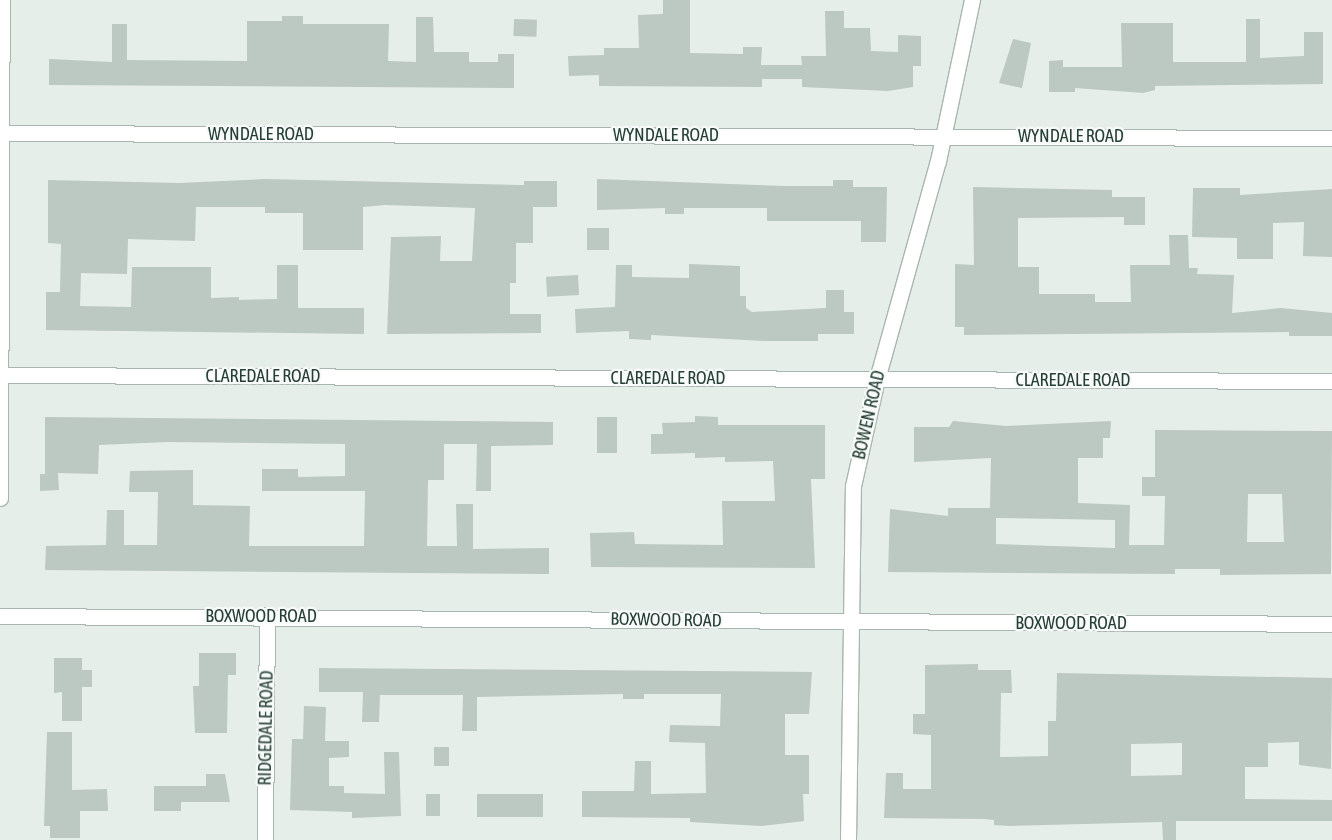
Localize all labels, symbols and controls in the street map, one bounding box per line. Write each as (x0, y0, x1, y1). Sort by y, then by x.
street label: WYNDALE ROAD (208, 123, 314, 145)
street label: WYNDALE ROAD (613, 124, 719, 146)
street label: WYNDALE ROAD (1018, 125, 1124, 147)
street label: CLAREDALE ROAD (206, 365, 320, 387)
street label: CLAREDALE ROAD (611, 367, 725, 389)
street label: BOWEN ROAD (848, 368, 890, 462)
street label: CLAREDALE ROAD (1016, 369, 1130, 391)
street label: BOXWOOD ROAD (205, 605, 317, 627)
street label: BOXWOOD ROAD (610, 608, 722, 632)
street label: BOXWOOD ROAD (1015, 612, 1127, 634)
street label: RIDGEDALE ROAD (254, 670, 278, 786)

